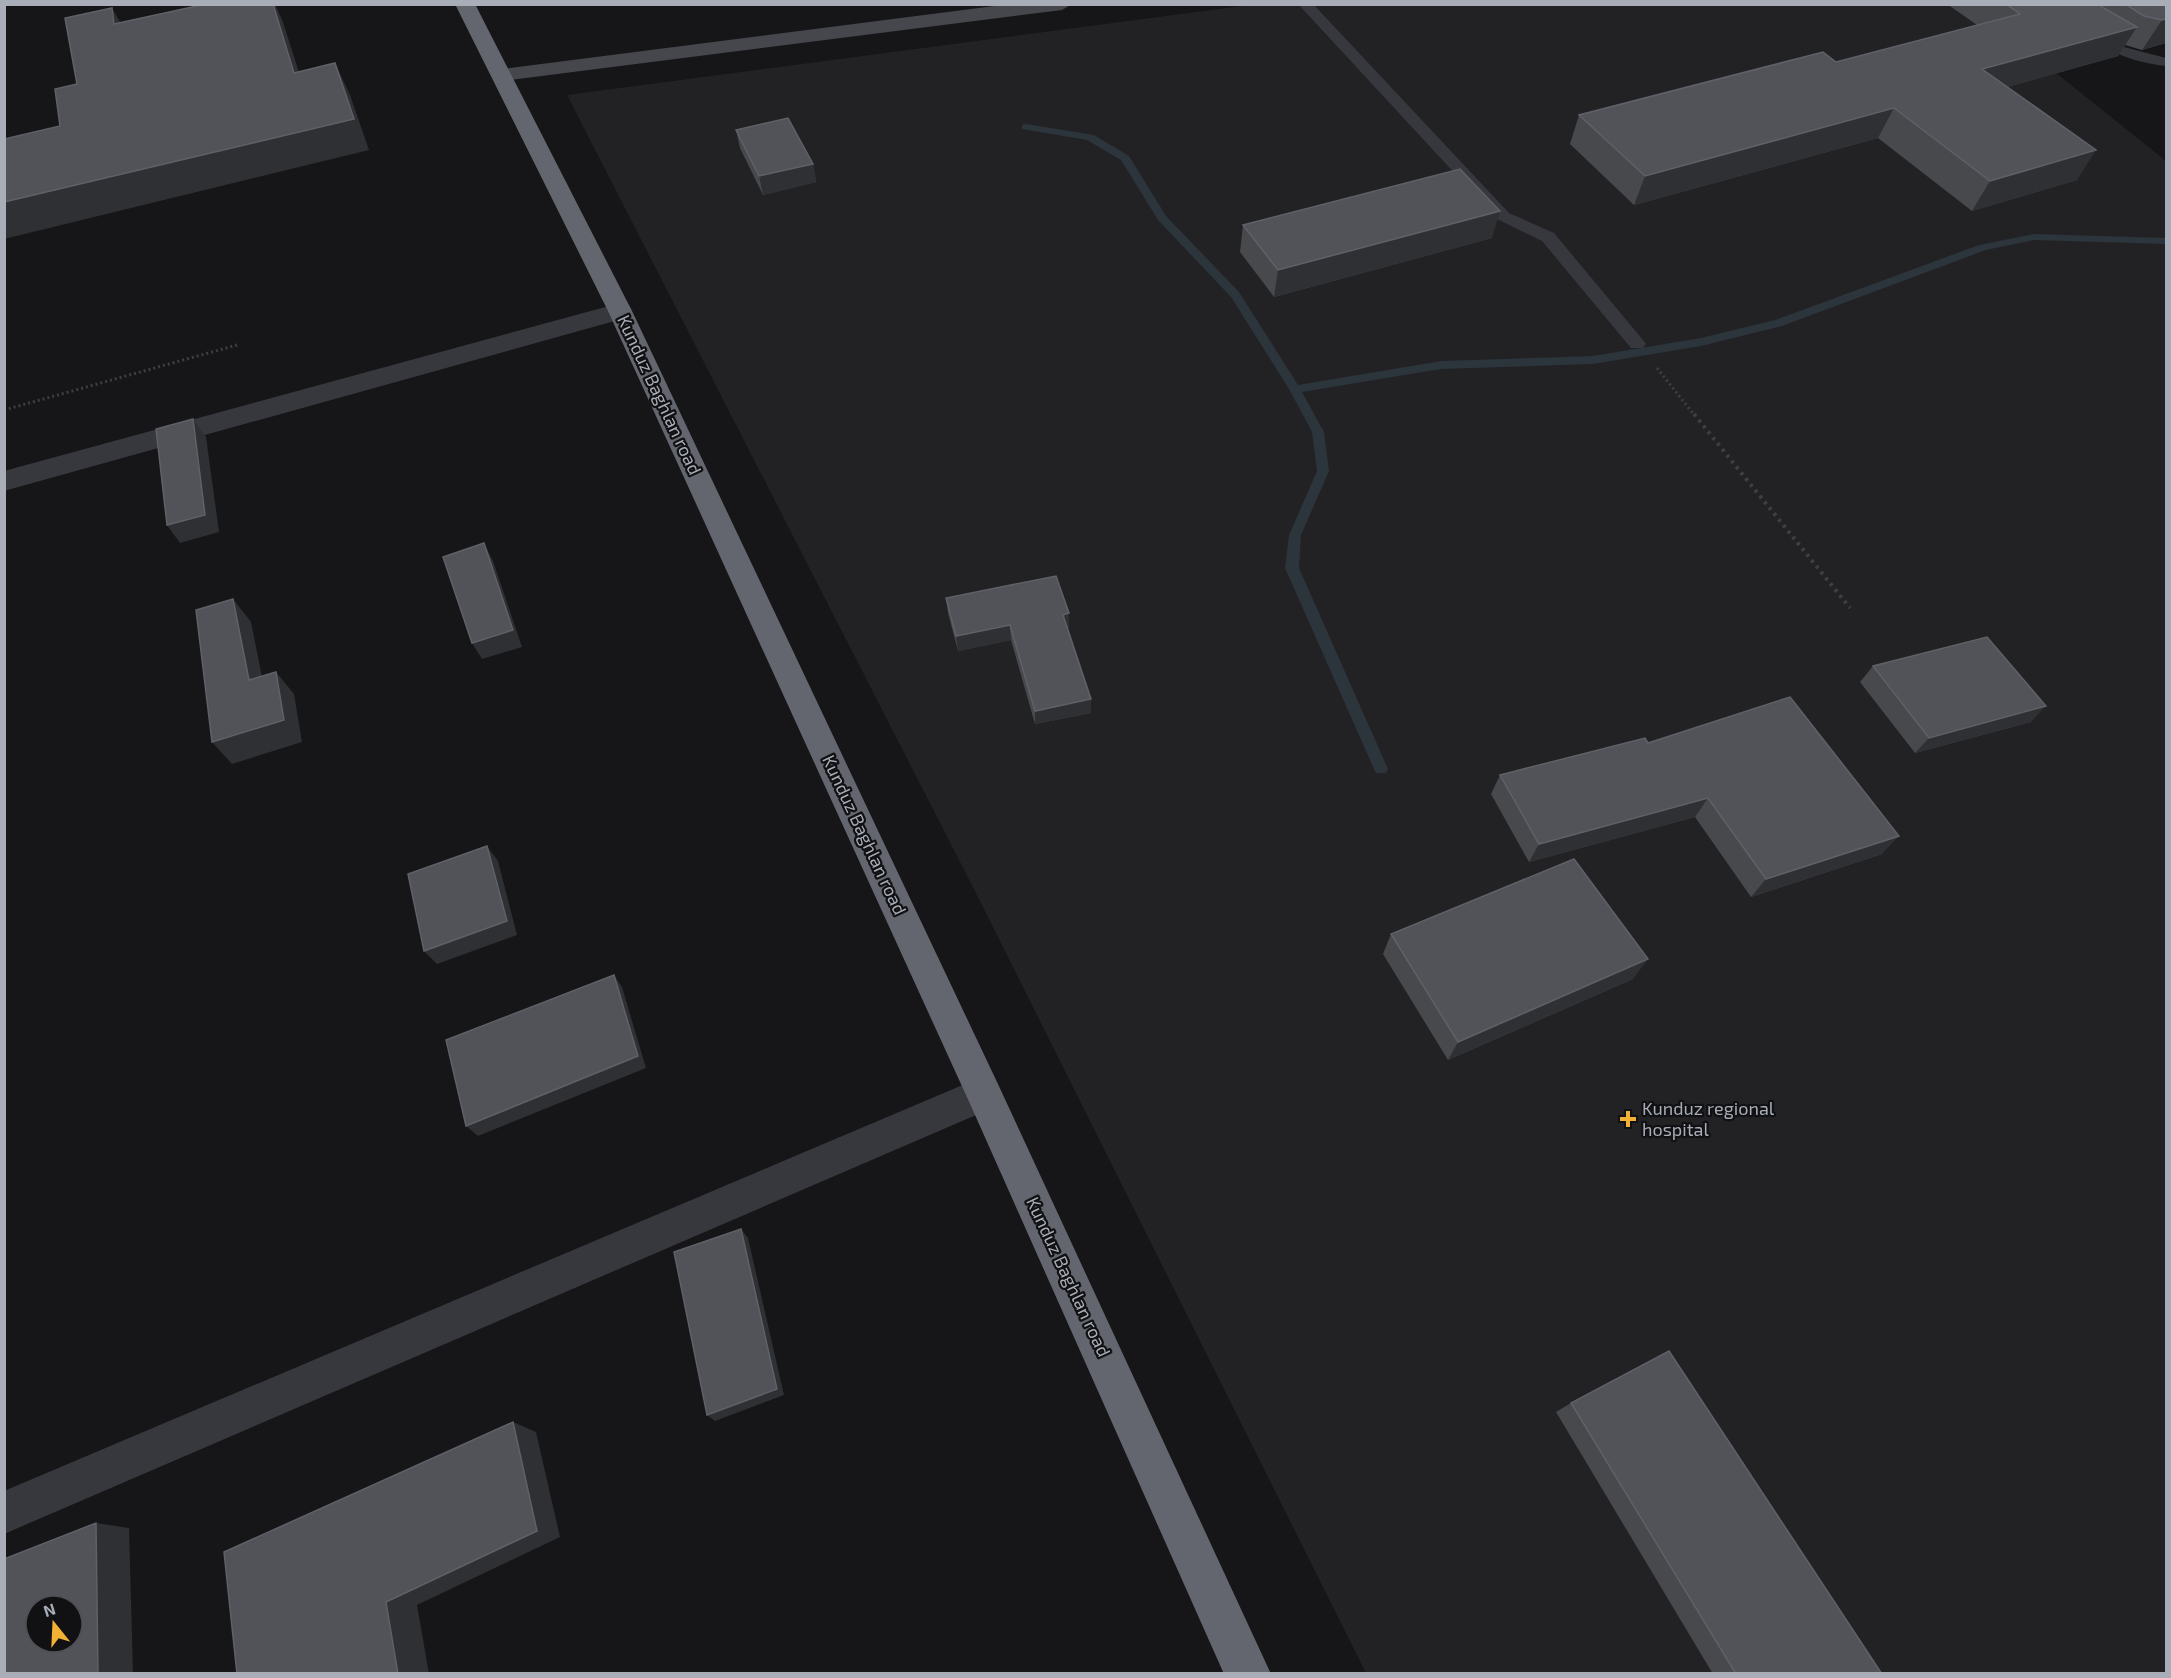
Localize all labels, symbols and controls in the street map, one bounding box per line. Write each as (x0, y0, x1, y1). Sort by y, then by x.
street label: Kunduz Baghlan road (613, 311, 707, 478)
street label: Kunduz Baghlan road (818, 751, 912, 918)
place label: Kunduz regional hospital (1642, 1097, 1775, 1140)
marker: Kunduz regional hospital (1619, 1110, 1637, 1128)
street label: Kunduz Baghlan road (1022, 1193, 1116, 1360)
north arrow (24, 1594, 84, 1654)
text: N (41, 1598, 58, 1620)

